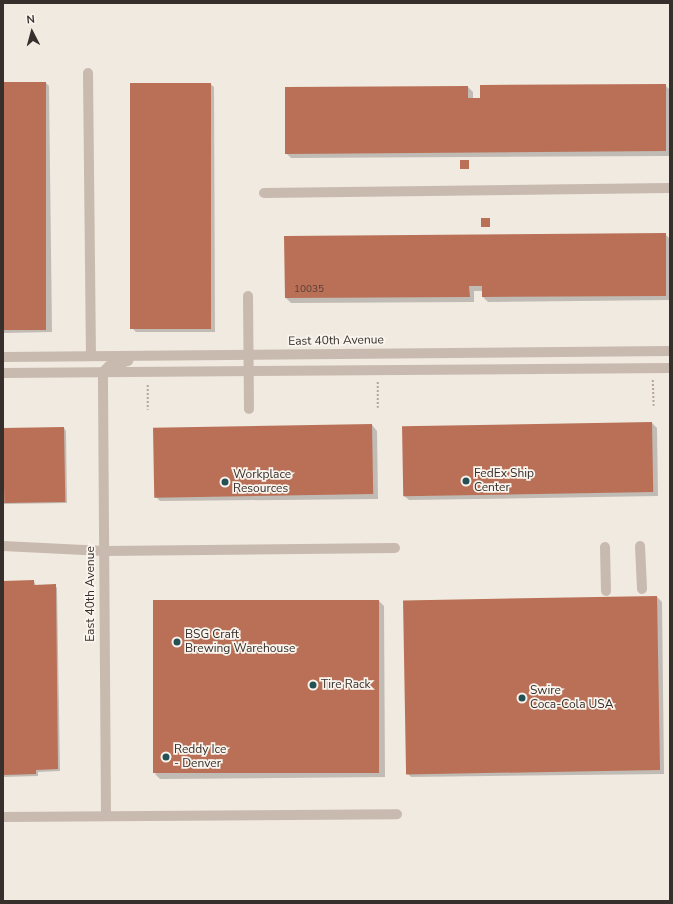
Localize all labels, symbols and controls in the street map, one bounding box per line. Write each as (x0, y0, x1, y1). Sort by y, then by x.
north arrow (12, 12, 52, 52)
text: N (26, 12, 36, 27)
house number: 10035 (294, 284, 324, 296)
street label: East 40th Avenue (288, 333, 384, 349)
place label: FedEx Ship Center (474, 467, 534, 495)
place label: Workplace Resources (233, 468, 291, 496)
marker: FedEx Ship Center (461, 476, 471, 486)
marker: Workplace Resources (220, 477, 230, 487)
street label: East 40th Avenue (84, 546, 98, 642)
place label: BSG Craft Brewing Warehouse (185, 628, 295, 656)
marker: BSG Craft Brewing Warehouse (172, 637, 182, 647)
place label: Tire Rack (321, 678, 371, 692)
marker: Tire Rack (308, 680, 318, 690)
place label: Swire Coca-Cola USA (530, 684, 613, 712)
marker: Swire Coca-Cola USA (517, 693, 527, 703)
place label: Reddy Ice - Denver (174, 743, 226, 771)
marker: Reddy Ice - Denver (161, 752, 171, 762)

